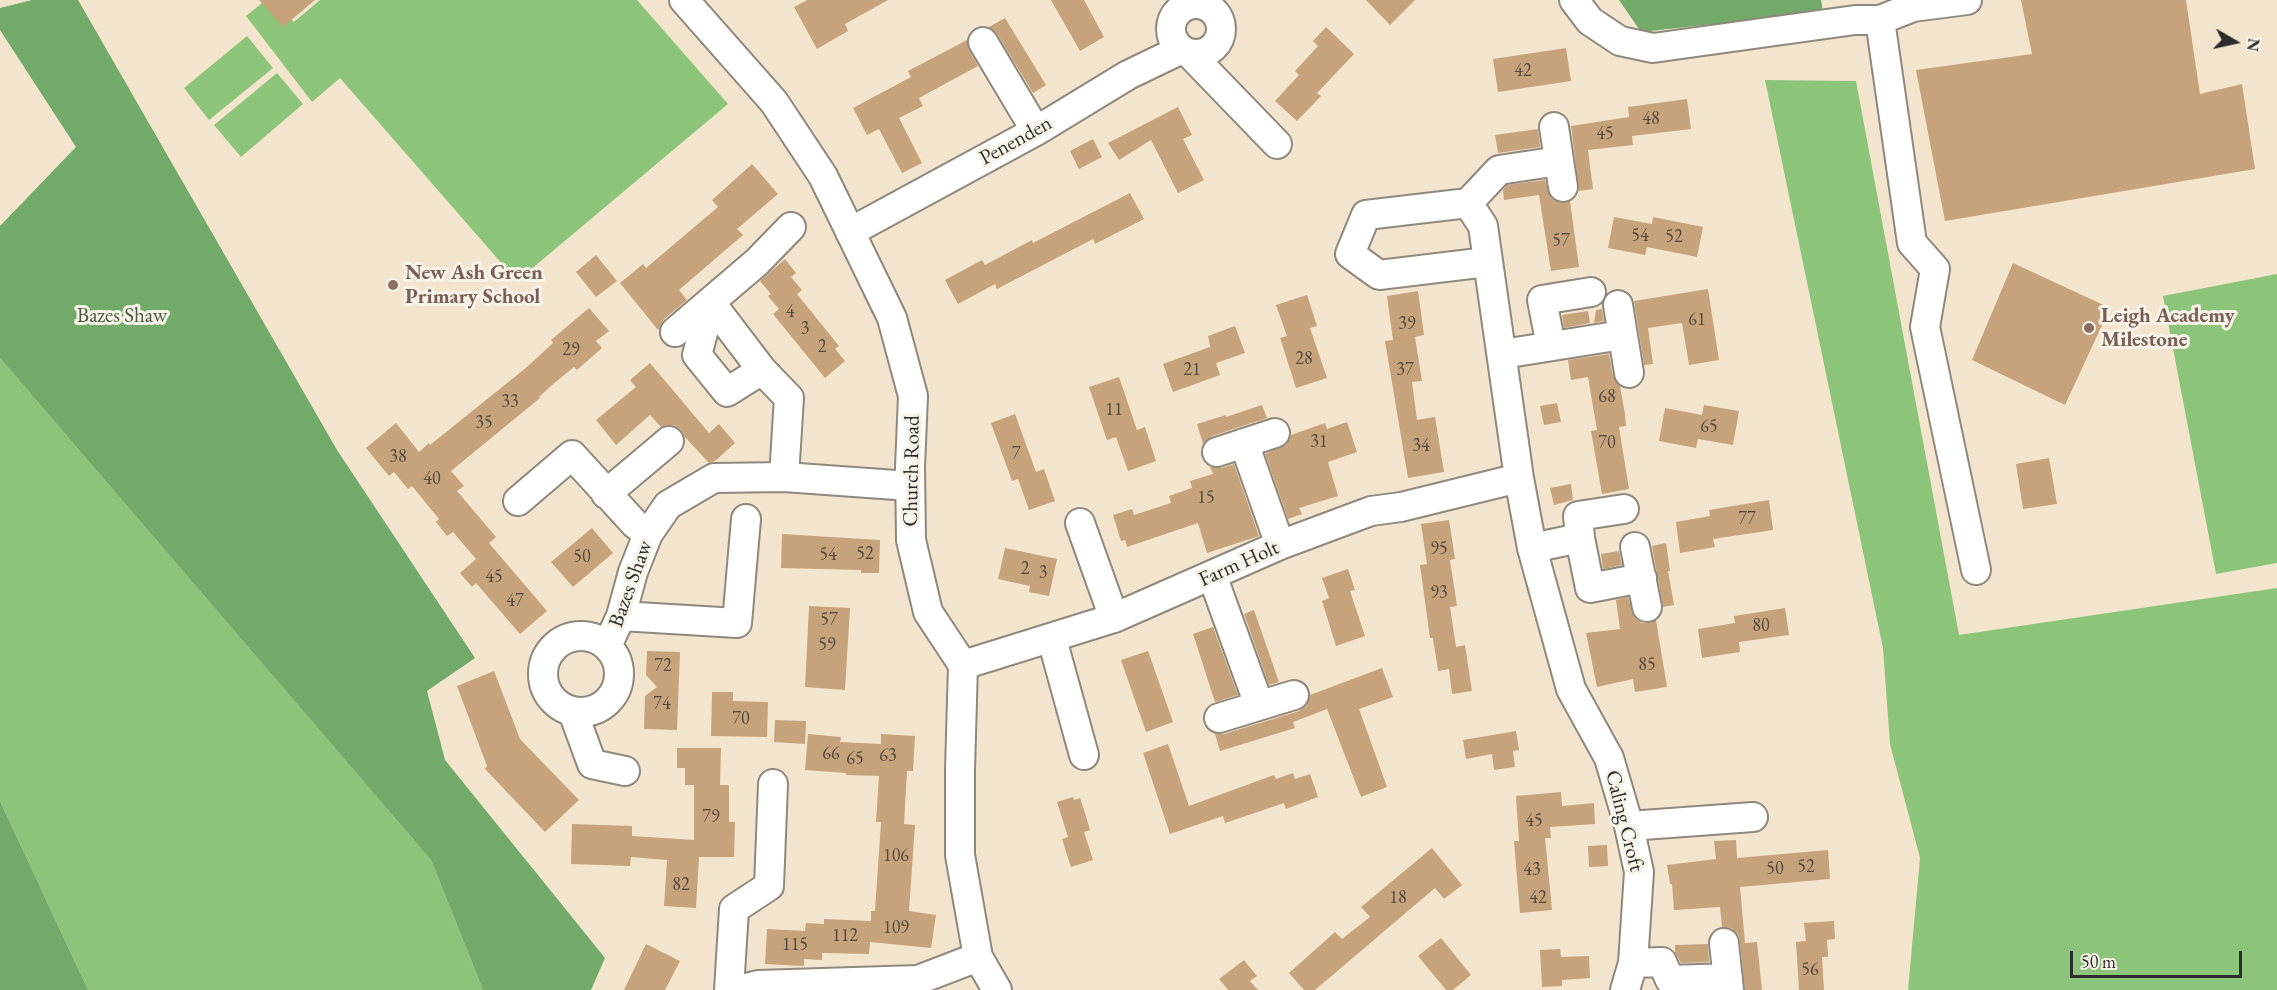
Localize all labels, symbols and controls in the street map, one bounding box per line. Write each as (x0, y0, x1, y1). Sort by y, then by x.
north arrow (2205, 12, 2265, 72)
text: N (2242, 37, 2265, 53)
house number: 42 (1514, 60, 1532, 82)
house number: 48 (1642, 108, 1660, 130)
street label: Penenden (975, 111, 1057, 171)
house number: 45 (1596, 123, 1614, 145)
house number: 54 (1631, 225, 1649, 247)
house number: 52 (1665, 226, 1683, 248)
house number: 57 (1552, 230, 1570, 252)
place label: New Ash Green Primary School (405, 260, 543, 310)
marker: New Ash Green Primary School (386, 278, 400, 292)
house number: 4 (786, 301, 794, 323)
park label: Bazes Shaw (77, 303, 167, 329)
place label: Leigh Academy Milestone (2101, 303, 2235, 353)
house number: 61 (1688, 309, 1706, 331)
house number: 39 (1398, 313, 1416, 335)
house number: 3 (801, 318, 809, 340)
marker: Leigh Academy Milestone (2082, 321, 2096, 335)
house number: 2 (818, 336, 826, 358)
house number: 29 (562, 339, 580, 361)
house number: 28 (1295, 348, 1313, 370)
house number: 21 (1183, 359, 1201, 381)
house number: 37 (1396, 359, 1414, 381)
house number: 68 (1598, 386, 1616, 408)
house number: 33 (501, 391, 519, 413)
house number: 11 (1105, 399, 1123, 421)
house number: 35 (475, 412, 493, 434)
street label: Church Road (898, 415, 926, 527)
house number: 65 (1700, 416, 1718, 438)
house number: 31 (1310, 431, 1328, 453)
house number: 70 (1598, 432, 1616, 454)
house number: 34 (1412, 435, 1430, 457)
house number: 7 (1012, 443, 1020, 465)
house number: 38 (389, 446, 407, 468)
house number: 40 (423, 468, 441, 490)
house number: 15 (1197, 487, 1215, 509)
house number: 77 (1738, 508, 1756, 530)
street label: Farm Holt (1195, 535, 1283, 593)
street label: Bazes Shaw (604, 537, 658, 631)
house number: 95 (1430, 538, 1448, 560)
house number: 52 (856, 543, 874, 565)
house number: 54 (819, 544, 837, 566)
house number: 50 (573, 546, 591, 568)
house number: 2 (1021, 558, 1029, 580)
house number: 3 (1039, 562, 1047, 584)
house number: 45 (485, 566, 503, 588)
house number: 93 (1430, 582, 1448, 604)
house number: 47 (506, 590, 524, 612)
house number: 57 (820, 609, 838, 631)
house number: 80 (1752, 615, 1770, 637)
house number: 59 (818, 634, 836, 656)
house number: 85 (1638, 654, 1656, 676)
house number: 72 (654, 655, 672, 677)
house number: 74 (653, 693, 671, 715)
house number: 70 (732, 708, 750, 730)
house number: 66 (822, 743, 840, 765)
house number: 63 (879, 745, 897, 767)
house number: 65 (846, 748, 864, 770)
street label: Caling Croft (1599, 768, 1649, 874)
house number: 79 (702, 806, 720, 828)
house number: 45 (1525, 810, 1543, 832)
house number: 106 (883, 845, 909, 867)
house number: 52 (1797, 856, 1815, 878)
house number: 50 (1766, 858, 1784, 880)
house number: 43 (1523, 859, 1541, 881)
house number: 82 (672, 874, 690, 896)
house number: 18 (1389, 887, 1407, 909)
house number: 42 (1529, 887, 1547, 909)
house number: 109 (883, 917, 909, 939)
house number: 112 (832, 925, 858, 947)
house number: 115 (782, 934, 808, 956)
scale bar (2073, 939, 2246, 977)
text: 50 m (2081, 950, 2116, 973)
house number: 56 (1801, 959, 1819, 981)

